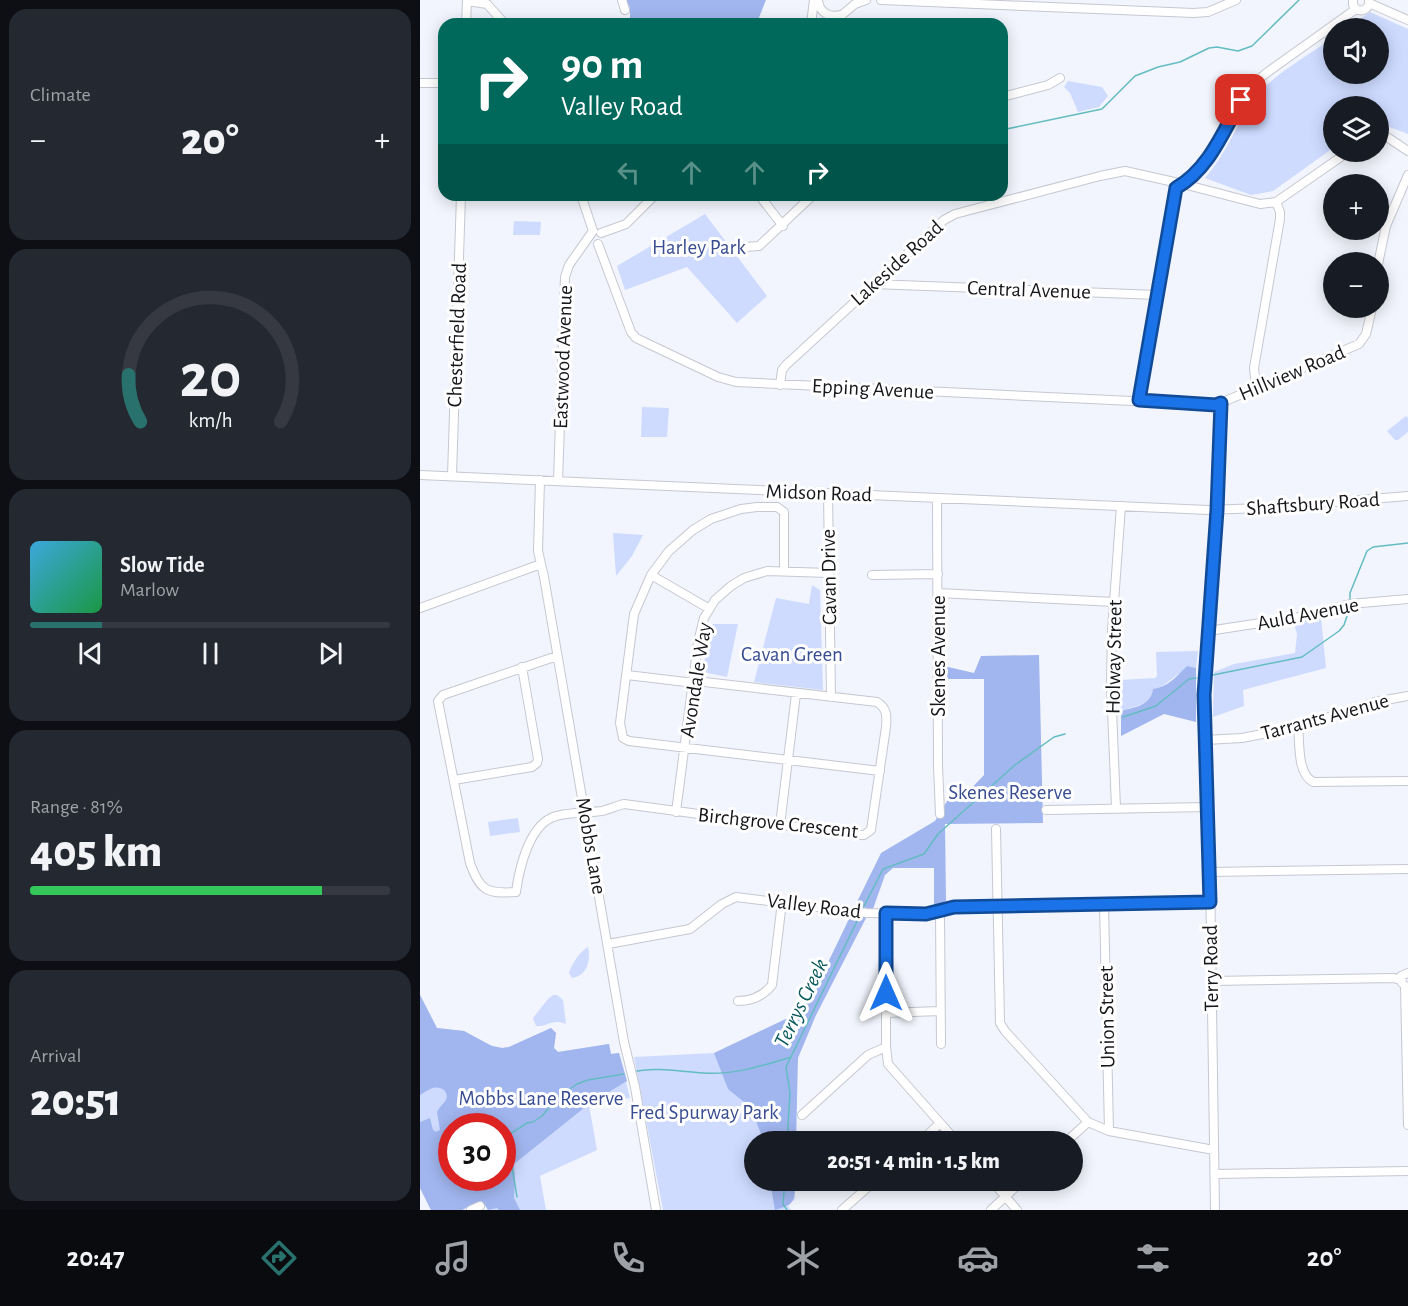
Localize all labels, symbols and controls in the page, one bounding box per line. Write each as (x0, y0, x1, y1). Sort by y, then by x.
map controls (1323, 18, 1389, 318)
button: sound (1323, 18, 1389, 84)
icon: right (462, 42, 540, 120)
text: 90 m (561, 44, 643, 86)
pin (1215, 74, 1266, 125)
icon: arrive (1224, 83, 1257, 116)
text: Climate (30, 85, 91, 105)
text: Valley Road (561, 93, 683, 120)
button: layers (1323, 96, 1389, 162)
text: 20° (181, 118, 239, 163)
text: − (30, 124, 46, 157)
text: + (374, 124, 390, 157)
icon: left (612, 156, 645, 189)
icon: ahead (675, 156, 708, 189)
icon: ahead (738, 156, 771, 189)
icon: right (801, 156, 834, 189)
button: + (1323, 174, 1389, 240)
street label: Lakeside Road (847, 216, 947, 310)
park label: Harley Park (652, 237, 746, 258)
button: − (1323, 252, 1389, 318)
street label: Chesterfield Road (444, 262, 470, 408)
street label: Central Avenue (967, 277, 1091, 303)
street label: Eastwood Avenue (550, 285, 576, 429)
street label: Hillview Road (1236, 341, 1348, 405)
text: 20 (179, 346, 241, 408)
street label: Epping Avenue (811, 375, 935, 403)
text: km/h (188, 410, 232, 431)
street label: Midson Road (765, 481, 873, 505)
street label: Shaftsbury Road (1246, 489, 1381, 519)
street label: Cavan Drive (818, 529, 840, 625)
text: Slow Tide (120, 554, 205, 576)
text: Marlow (120, 580, 179, 600)
street label: Auld Avenue (1255, 594, 1361, 634)
street label: Skenes Avenue (928, 595, 949, 717)
street label: Holway Street (1103, 599, 1126, 714)
street label: Avondale Way (677, 621, 715, 739)
icon: previous (74, 637, 107, 670)
icon: pause (194, 637, 227, 670)
icon: next (314, 637, 347, 670)
park label: Cavan Green (741, 644, 843, 665)
street label: Tarrants Avenue (1259, 690, 1391, 744)
park label: Skenes Reserve (948, 782, 1072, 803)
street label: Mobbs Lane (572, 796, 610, 896)
text: Range · 81% (30, 797, 123, 817)
street label: Birchgrove Crescent (697, 804, 859, 842)
text: 405 km (30, 830, 162, 875)
street label: Valley Road (766, 890, 862, 922)
street label: Terry Road (1200, 924, 1222, 1011)
water label: Terrys Creek (770, 955, 832, 1051)
position arrow (854, 961, 918, 1025)
street label: Union Street (1096, 965, 1118, 1068)
text: Arrival (30, 1046, 81, 1066)
text: 20:51 (30, 1079, 121, 1124)
park label: Mobbs Lane Reserve (459, 1088, 623, 1109)
park label: Fred Spurway Park (629, 1102, 779, 1123)
speed limit sign: 30 (438, 1113, 516, 1191)
text: 20:51 · 4 min · 1.5 km (827, 1150, 1000, 1172)
icon: directions (258, 1237, 300, 1279)
icon: music (432, 1237, 474, 1279)
icon: phone (607, 1237, 649, 1279)
icon: climate (782, 1237, 824, 1279)
icon: car (957, 1237, 999, 1279)
icon: filters (1132, 1237, 1174, 1279)
text: 20:47 (66, 1244, 125, 1271)
text: 20° (1307, 1244, 1341, 1271)

